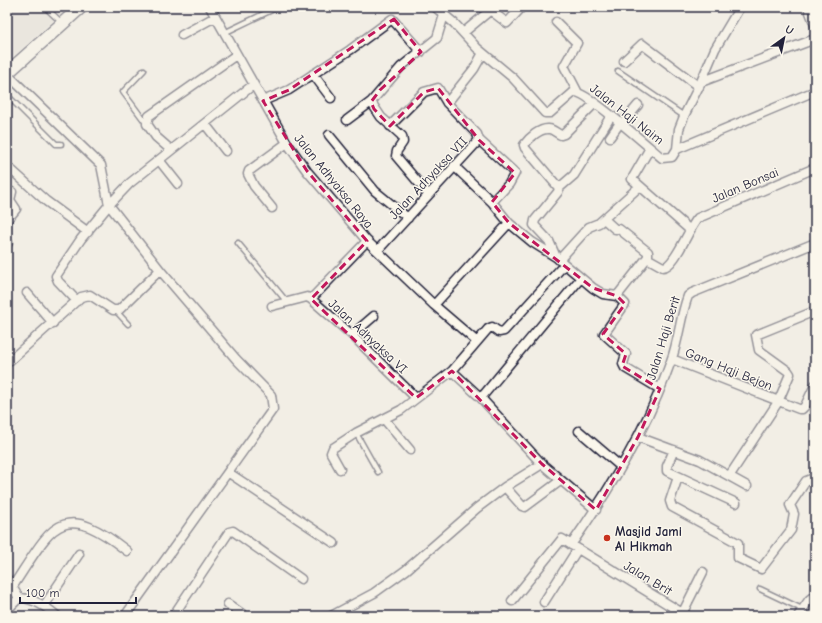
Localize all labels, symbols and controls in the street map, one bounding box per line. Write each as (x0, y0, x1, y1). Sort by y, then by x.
north arrow (764, 18, 804, 58)
text: U (783, 23, 796, 37)
street label: Jalan Haji Naim (587, 81, 667, 147)
street label: Jalan Adhyaksa Raya (291, 131, 377, 231)
street label: Jalan Adhyaksa VII (386, 134, 470, 222)
street label: Jalan Bonsai (709, 164, 781, 206)
street label: Jalan Haji Berit (643, 293, 683, 382)
street label: Jalan Adhyaksa VI (325, 296, 411, 376)
street label: Gang Hqji Bejon (683, 345, 775, 393)
place label: Masjid Jami Al Hikmah (615, 524, 682, 554)
marker: Masjid Jami Al Hikmah (602, 533, 612, 543)
street label: Jalan Brit (621, 558, 676, 599)
scale bar (20, 579, 136, 605)
text: 100 m (26, 586, 59, 600)

